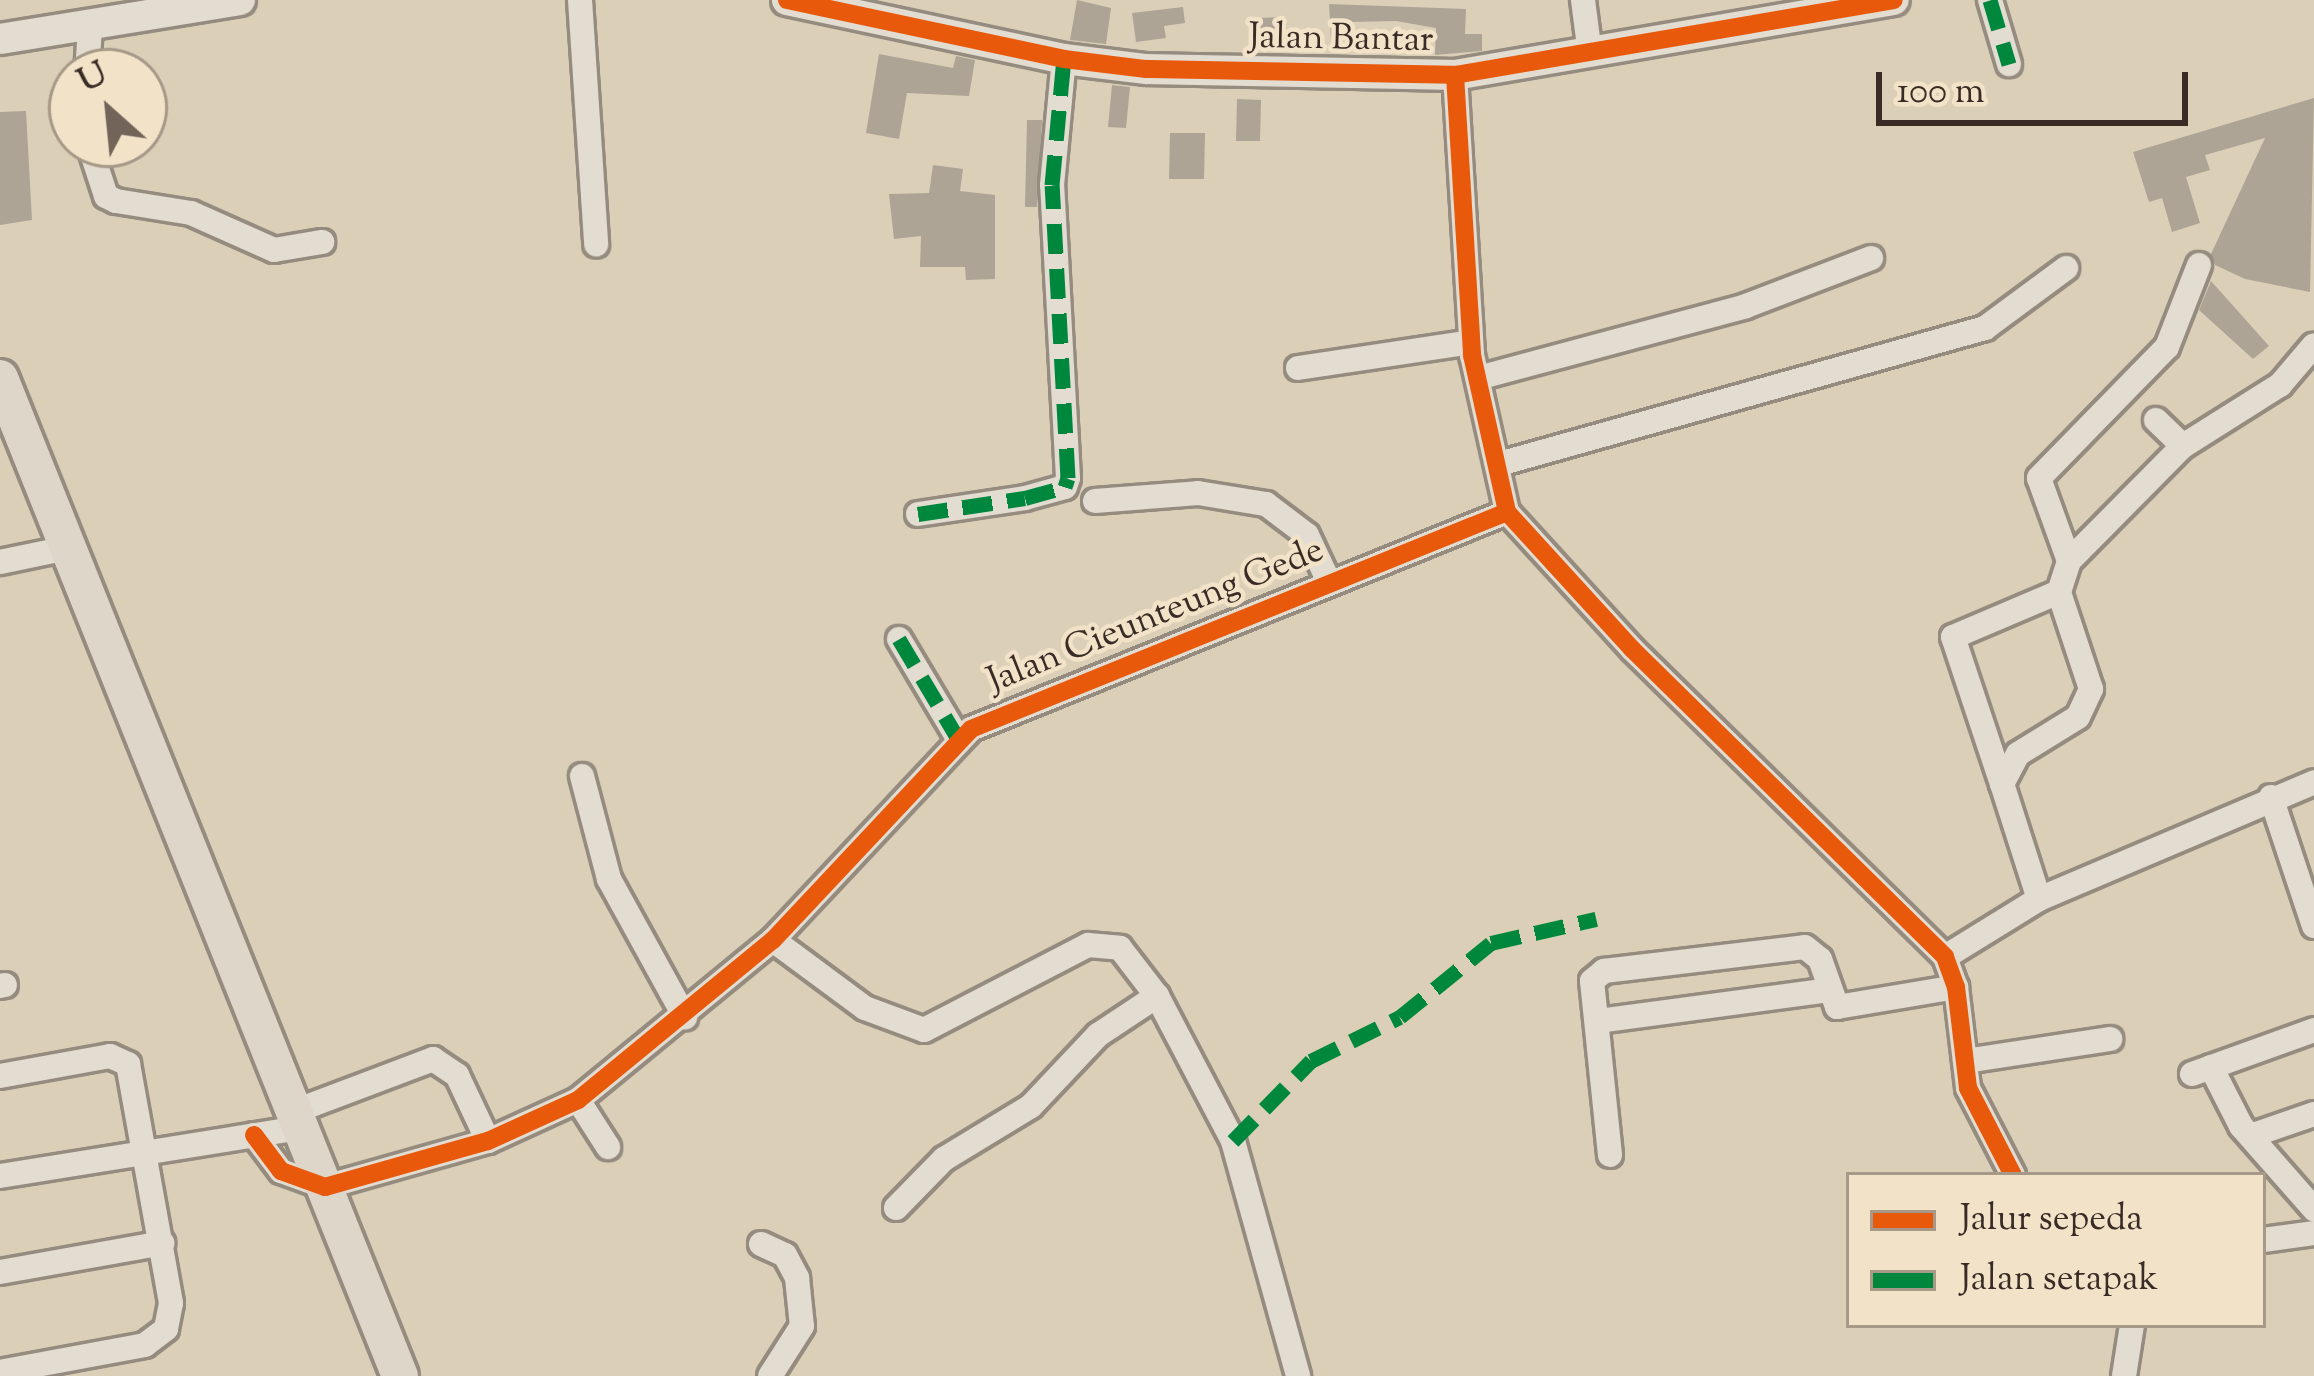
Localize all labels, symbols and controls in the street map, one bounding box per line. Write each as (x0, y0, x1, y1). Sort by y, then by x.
street label: Jalan Bantar (1248, 17, 1434, 63)
north arrow (48, 48, 168, 168)
scale bar (1882, 48, 2194, 122)
text: U (70, 51, 116, 106)
text: 100 m (1897, 67, 1984, 119)
street label: Jalan Cieunteung Gede (982, 530, 1330, 704)
legend (1846, 1172, 2266, 1328)
text: Jalur sepeda (1960, 1194, 2143, 1246)
text: Jalan setapak (1960, 1254, 2158, 1306)

